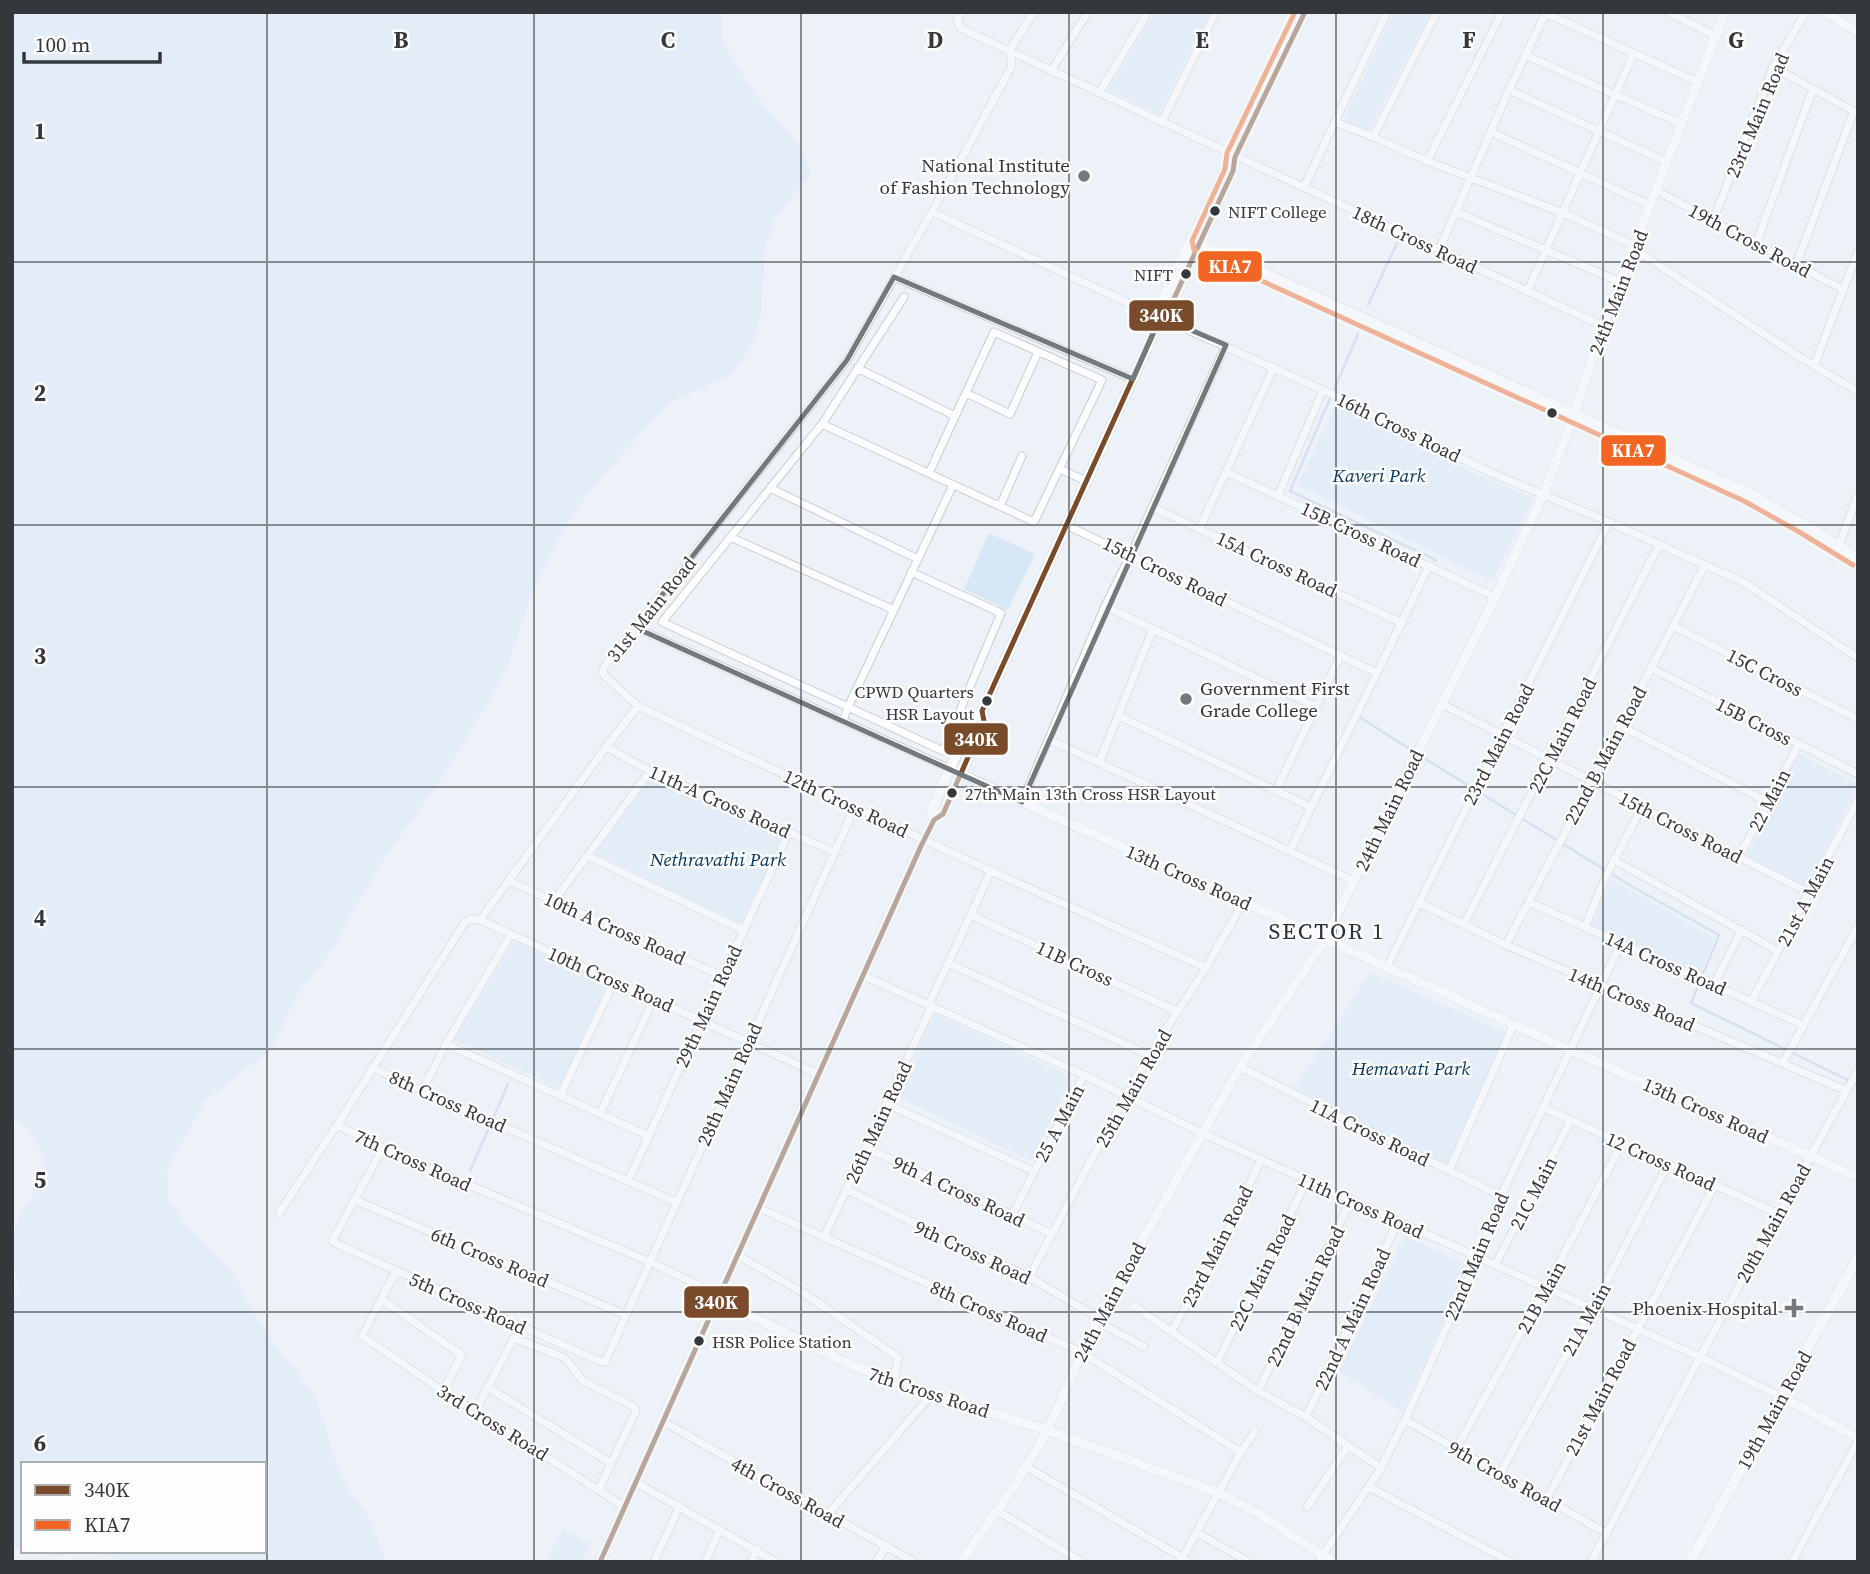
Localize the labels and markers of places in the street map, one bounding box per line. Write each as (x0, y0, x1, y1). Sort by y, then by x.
place label: National Institute of Fashion Technology (879, 152, 1070, 200)
marker: National Institute of Fashion Technology (1076, 168, 1092, 184)
place label: NIFT College (1228, 200, 1327, 224)
marker: NIFT College (1208, 204, 1222, 218)
place label: NIFT (1134, 263, 1173, 287)
marker: NIFT (1179, 267, 1193, 281)
unlabelled marker (1545, 406, 1559, 420)
place label: Government First Grade College (1200, 675, 1350, 723)
place label: CPWD Quarters HSR Layout (854, 680, 974, 726)
marker: Government First Grade College (1178, 691, 1194, 707)
marker: CPWD Quarters HSR Layout (980, 694, 994, 708)
place label: 27th Main 13th Cross HSR Layout (965, 782, 1216, 806)
marker: 27th Main 13th Cross HSR Layout (945, 786, 959, 800)
place label: Phoenix Hospital (1632, 1295, 1778, 1321)
marker: Phoenix Hospital (1784, 1298, 1804, 1318)
place label: HSR Police Station (712, 1330, 852, 1354)
marker: HSR Police Station (692, 1334, 706, 1348)

